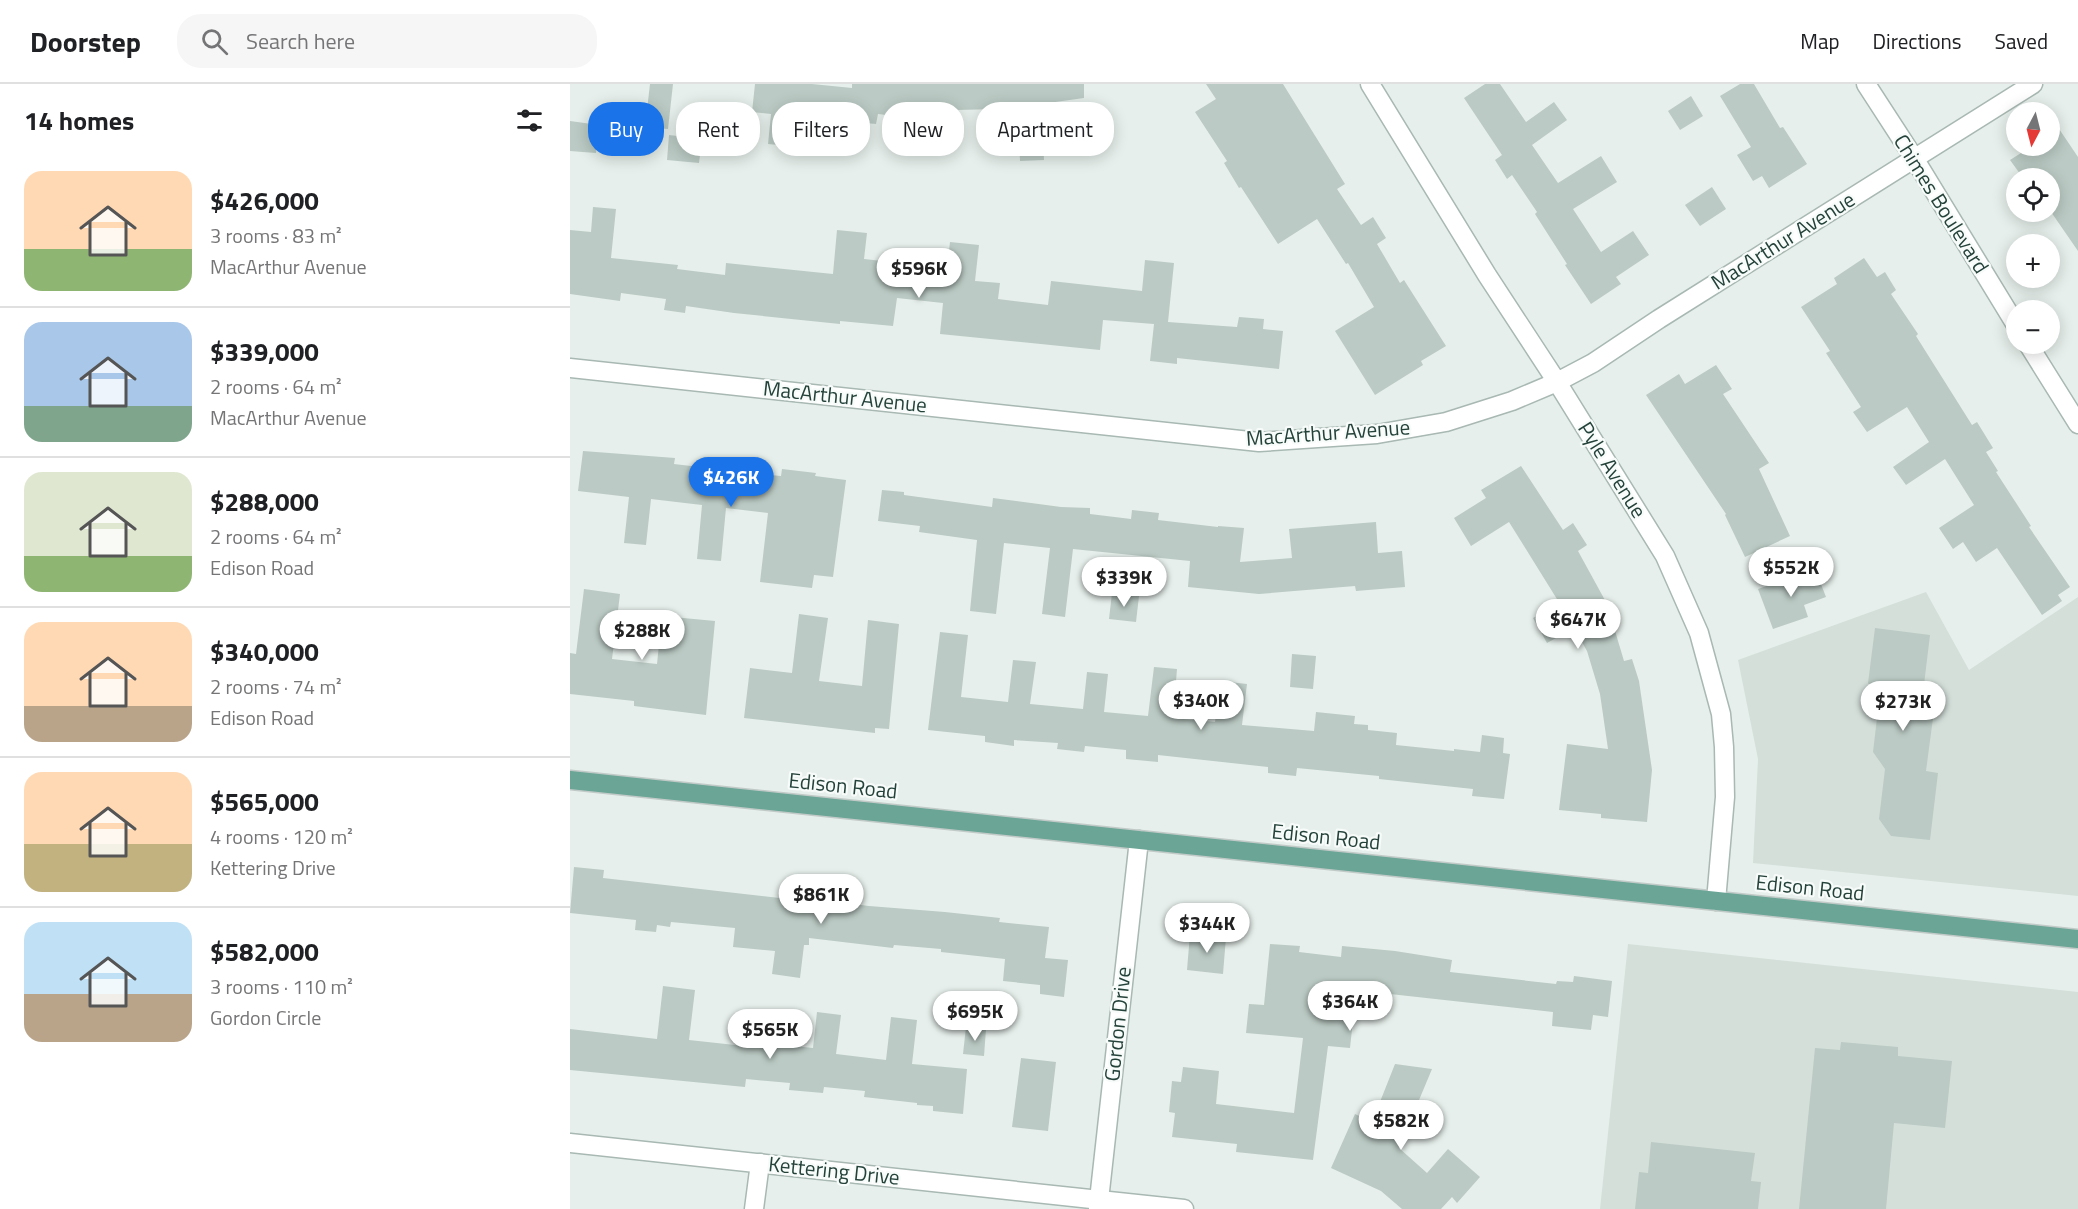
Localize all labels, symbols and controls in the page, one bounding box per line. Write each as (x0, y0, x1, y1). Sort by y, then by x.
search box (177, 14, 597, 68)
text: Doorstep (30, 20, 141, 63)
text: Search here (246, 24, 355, 58)
icon: search (198, 25, 231, 58)
text: Map (1800, 25, 1840, 57)
text: Directions (1873, 25, 1962, 57)
text: Saved (1995, 25, 2048, 57)
text: 14 homes (24, 101, 134, 140)
chip: Buy (588, 102, 664, 156)
chip: Rent (676, 102, 760, 156)
chip: Filters (772, 102, 870, 156)
chip: New (882, 102, 964, 156)
chip: Apartment (976, 102, 1114, 156)
north arrow (2006, 102, 2060, 156)
map controls (2006, 102, 2060, 354)
icon: filters (513, 104, 546, 137)
street label: Chimes Boulevard (1886, 128, 1998, 279)
button: locate (2006, 168, 2060, 222)
text: $426,000 (210, 181, 319, 220)
street label: MacArthur Avenue (1704, 183, 1861, 297)
icon: home (72, 195, 144, 267)
text: 3 rooms · 83 m² (210, 220, 342, 251)
button: + (2006, 234, 2060, 288)
pin: $596K (877, 248, 961, 299)
text: MacArthur Avenue (210, 251, 367, 282)
text: $596K (891, 252, 947, 283)
button: − (2006, 300, 2060, 354)
text: $339,000 (210, 332, 319, 371)
icon: home (72, 346, 144, 418)
text: 2 rooms · 64 m² (210, 371, 342, 402)
street label: MacArthur Avenue (762, 371, 929, 421)
text: MacArthur Avenue (210, 402, 367, 433)
street label: MacArthur Avenue (1245, 410, 1411, 454)
street label: Pyle Avenue (1571, 415, 1655, 524)
pin: $426K (689, 457, 773, 508)
text: $426K (703, 461, 759, 492)
text: $288,000 (210, 482, 319, 521)
icon: home (72, 496, 144, 568)
text: 2 rooms · 64 m² (210, 521, 342, 552)
pin: $552K (1749, 547, 1833, 598)
text: $552K (1763, 551, 1819, 582)
text: Edison Road (210, 552, 314, 583)
pin: $339K (1082, 557, 1166, 608)
text: $339K (1096, 561, 1152, 592)
pin: $647K (1536, 599, 1620, 650)
text: $647K (1550, 603, 1606, 634)
pin: $288K (600, 610, 684, 661)
text: $288K (614, 614, 670, 645)
text: $340,000 (210, 632, 319, 671)
icon: home (72, 646, 144, 718)
text: 2 rooms · 74 m² (210, 671, 342, 702)
pin: $340K (1159, 680, 1243, 731)
pin: $273K (1861, 681, 1945, 732)
text: $340K (1173, 684, 1229, 715)
text: $273K (1875, 685, 1931, 716)
text: Edison Road (210, 702, 314, 733)
street label: Edison Road (787, 763, 899, 807)
text: $565,000 (210, 782, 319, 821)
icon: home (72, 796, 144, 868)
street label: Edison Road (1270, 814, 1382, 858)
text: 4 rooms · 120 m² (210, 821, 353, 852)
text: Kettering Drive (210, 852, 336, 883)
street label: Edison Road (1754, 865, 1866, 909)
pin: $861K (779, 874, 863, 925)
text: $861K (793, 878, 849, 909)
pin: $344K (1165, 903, 1249, 954)
text: $344K (1179, 907, 1235, 938)
text: $582,000 (210, 932, 319, 971)
icon: home (72, 946, 144, 1018)
street label: Gordon Drive (1095, 965, 1139, 1083)
text: 3 rooms · 110 m² (210, 971, 353, 1002)
pin: $364K (1308, 981, 1392, 1032)
text: $364K (1322, 985, 1378, 1016)
pin: $695K (933, 991, 1017, 1042)
text: $695K (947, 995, 1003, 1026)
text: Gordon Circle (210, 1002, 321, 1033)
pin: $565K (728, 1009, 812, 1060)
text: $565K (742, 1013, 798, 1044)
pin: $582K (1359, 1100, 1443, 1151)
text: $582K (1373, 1104, 1429, 1135)
street label: Kettering Drive (767, 1147, 901, 1193)

